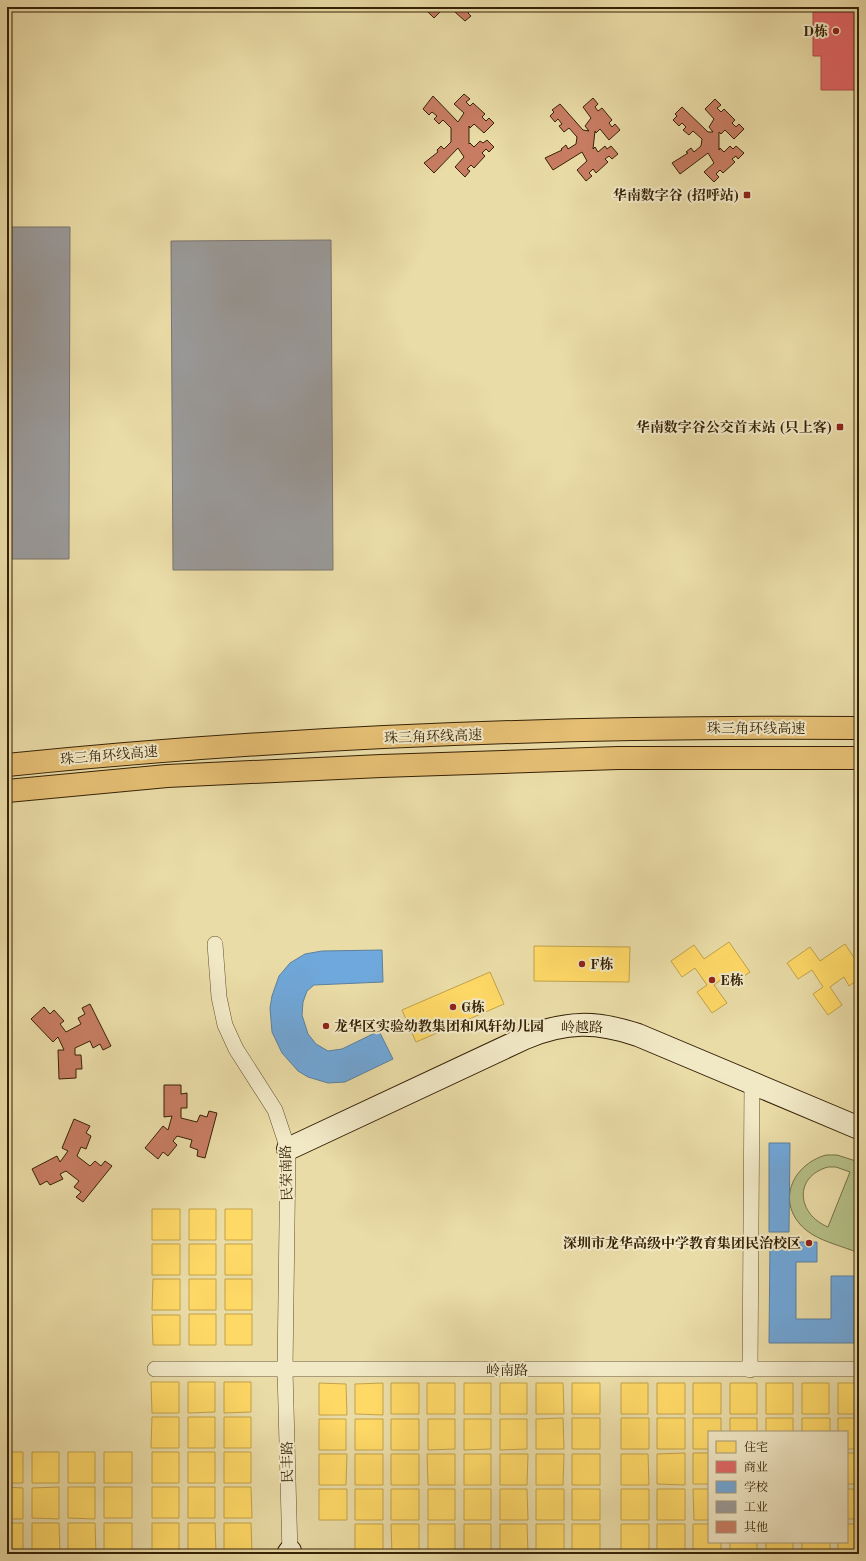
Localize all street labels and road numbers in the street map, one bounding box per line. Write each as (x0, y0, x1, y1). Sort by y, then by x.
street label: 珠三角环线高速 (707, 721, 805, 736)
street label: 珠三角环线高速 (384, 727, 482, 746)
street label: 珠三角环线高速 (60, 744, 159, 767)
street label: 岭越路 (561, 1020, 603, 1035)
street label: 民荣南路 (278, 1145, 295, 1201)
street label: 岭南路 (486, 1363, 528, 1378)
street label: 民丰路 (280, 1441, 295, 1483)

